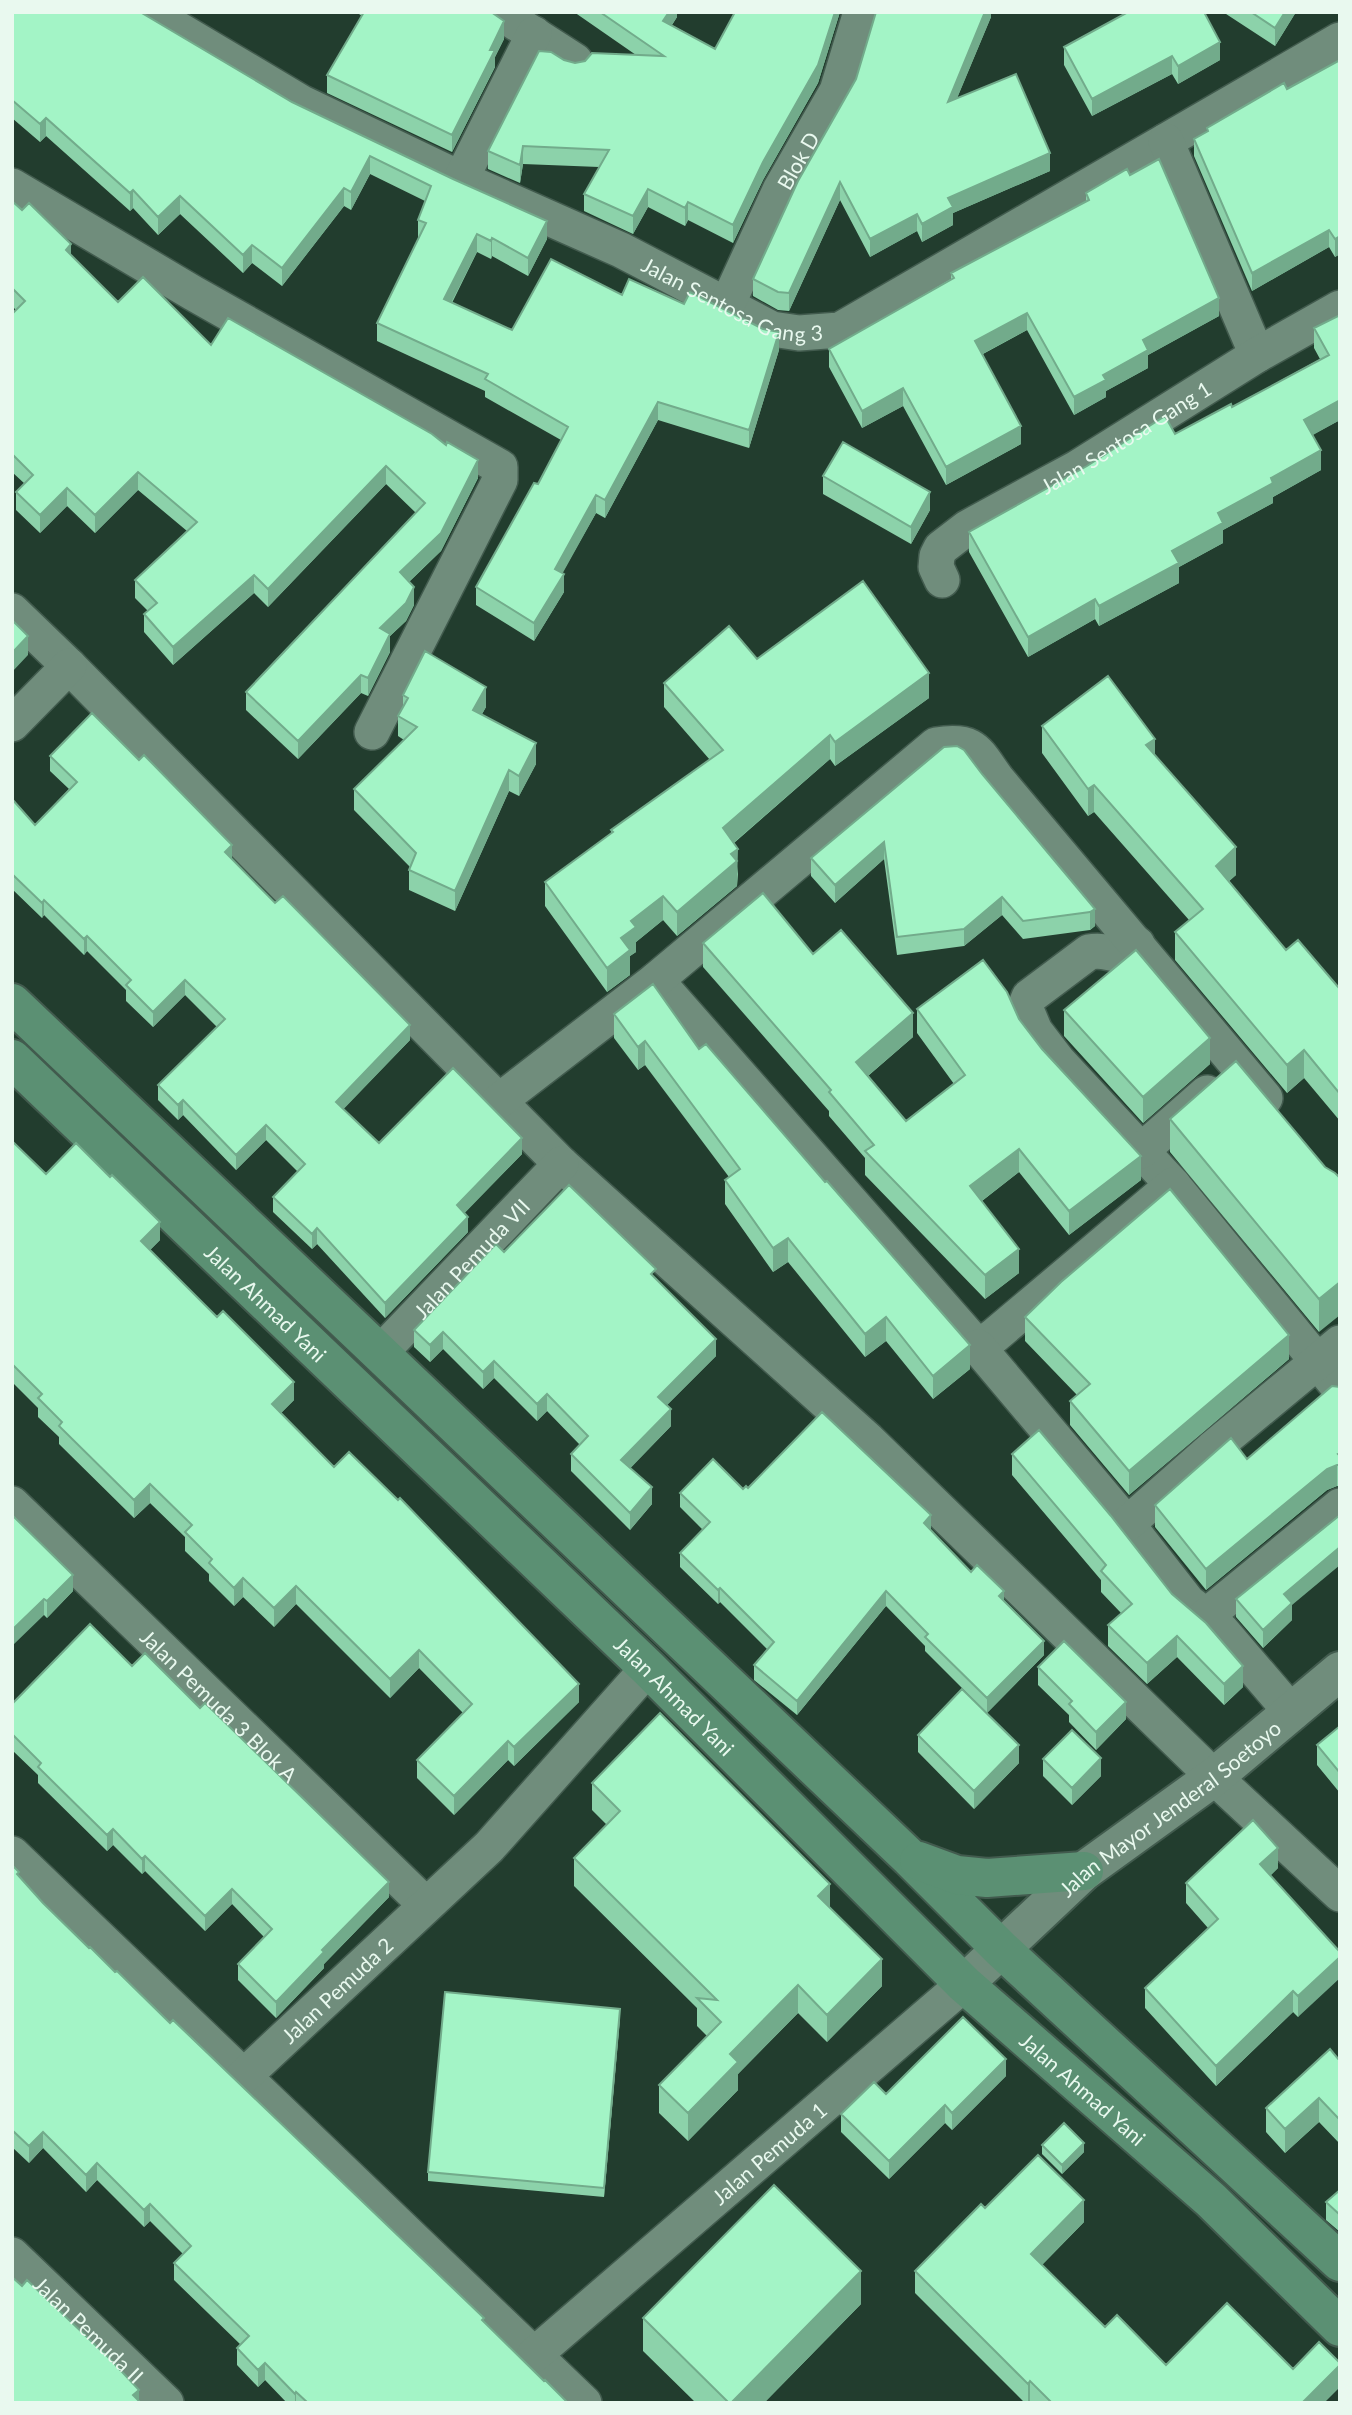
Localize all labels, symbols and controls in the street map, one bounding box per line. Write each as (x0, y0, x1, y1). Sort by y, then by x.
street label: Blok D (771, 127, 824, 193)
street label: Jalan Sentosa Gang 3 (638, 251, 824, 346)
street label: Jalan Sentosa Gang 1 (1036, 375, 1215, 498)
street label: Jalan Pemuda VII (408, 1193, 534, 1323)
street label: Jalan Ahmad Yani (200, 1239, 332, 1366)
street label: Jalan Pemuda 3 Blok A (136, 1624, 304, 1787)
street label: Jalan Ahmad Yani (610, 1631, 740, 1760)
street label: Jalan Mayor Jenderal Soetoyo (1053, 1714, 1285, 1901)
street label: Jalan Pemuda 2 (276, 1932, 397, 2048)
street label: Jalan Ahmad Yani (1015, 2027, 1151, 2150)
street label: Jalan Pemuda 1 (706, 2096, 831, 2209)
street label: Jalan Pemuda II (29, 2271, 149, 2388)

